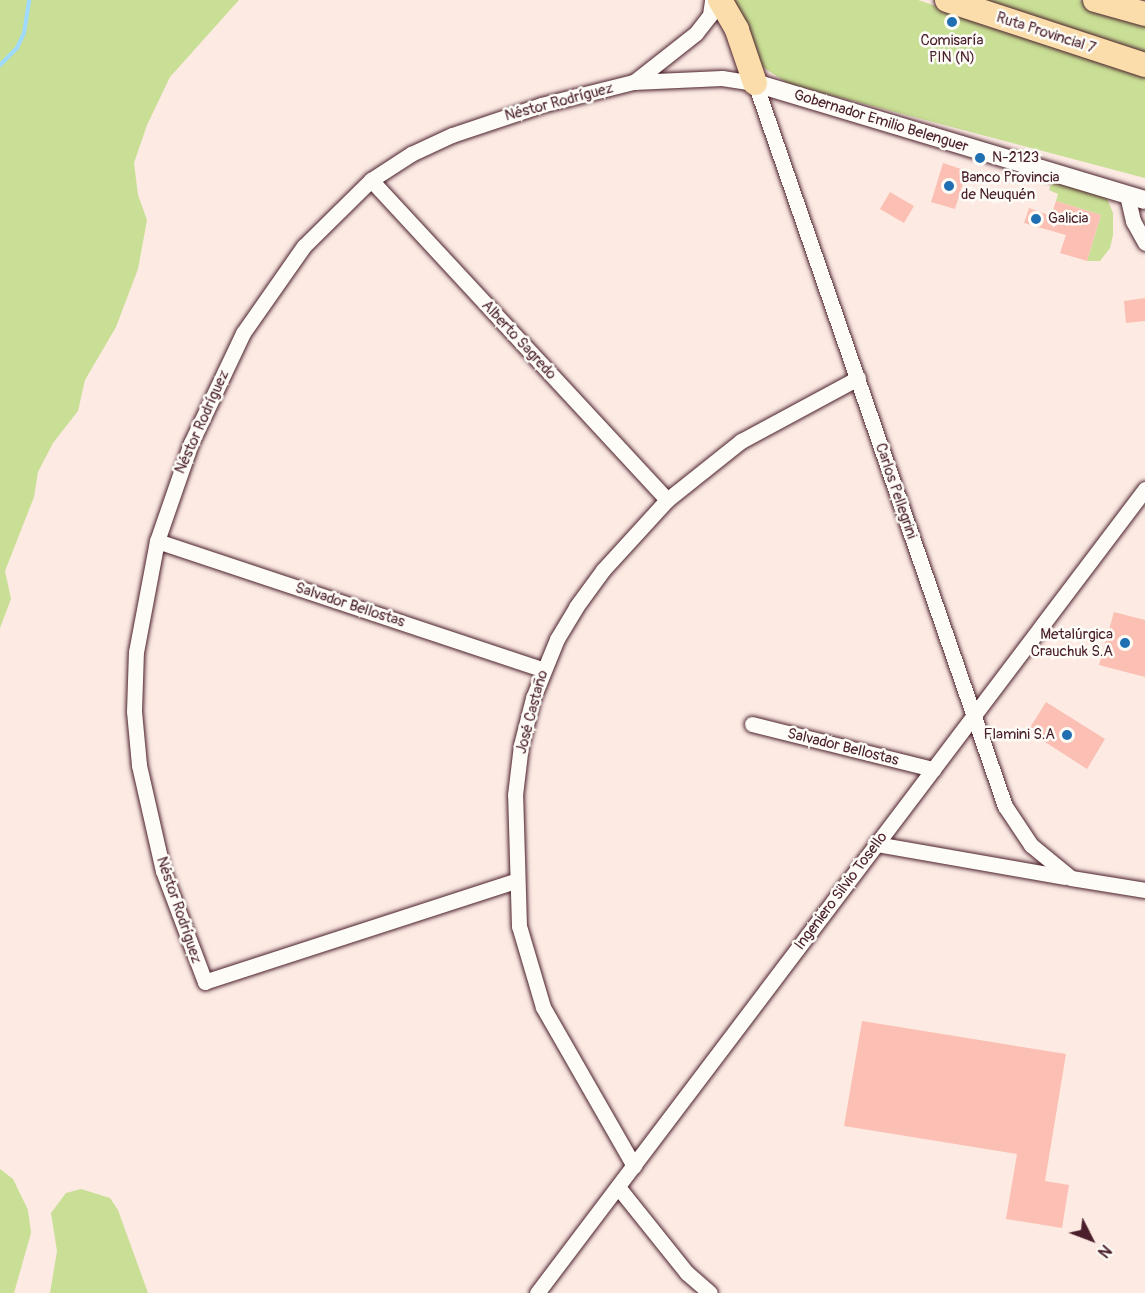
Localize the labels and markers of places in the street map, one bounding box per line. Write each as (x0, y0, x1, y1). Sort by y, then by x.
marker: Comisaría PIN (N) (945, 15, 959, 29)
place label: Comisaría PIN (N) (920, 31, 984, 66)
place label: N-2123 (992, 149, 1039, 167)
marker: N-2123 (973, 151, 987, 165)
place label: Banco Provincia de Neuquén (961, 168, 1060, 203)
marker: Banco Provincia de Neuquén (942, 179, 956, 193)
place label: Galicia (1048, 210, 1088, 228)
marker: Galicia (1029, 212, 1043, 226)
place label: Metalúrgica Crauchuk S.A (1031, 625, 1113, 660)
marker: Metalúrgica Crauchuk S.A (1118, 636, 1132, 650)
place label: Flamini S.A (983, 726, 1055, 744)
marker: Flamini S.A (1060, 728, 1074, 742)

